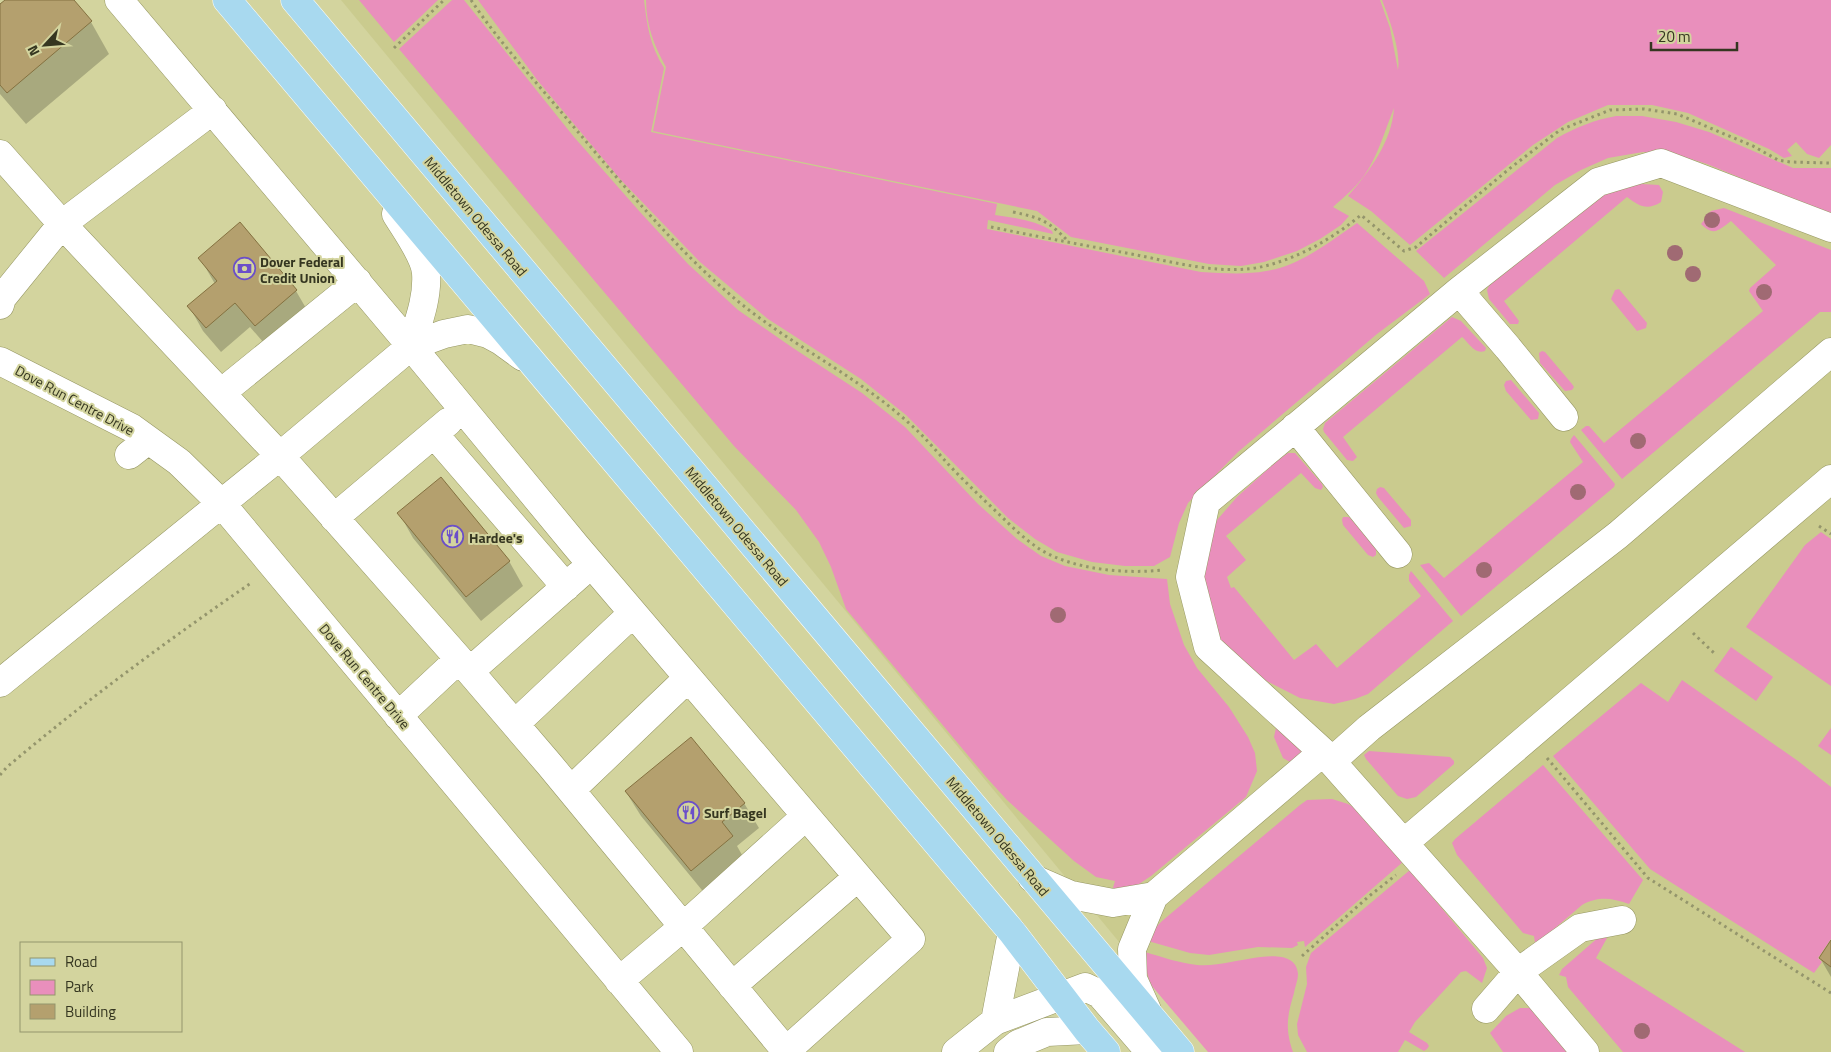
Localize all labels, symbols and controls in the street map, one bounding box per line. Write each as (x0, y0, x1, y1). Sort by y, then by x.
north arrow (20, 20, 70, 70)
scale bar (1651, 20, 1737, 52)
text: 20 m (1658, 25, 1691, 48)
text: N (21, 42, 44, 60)
street label: Middletown Odessa Road (420, 152, 532, 280)
place label: Dover Federal Credit Union (260, 251, 344, 288)
bank icon: Dover Federal Credit Union (232, 257, 256, 281)
street label: Dove Run Centre Drive (12, 360, 138, 440)
street label: Middletown Odessa Road (681, 462, 793, 590)
restaurant icon: Hardee's (441, 525, 465, 549)
place label: Hardee's (469, 527, 523, 548)
street label: Dove Run Centre Drive (315, 619, 415, 733)
street label: Middletown Odessa Road (942, 772, 1054, 900)
restaurant icon: Surf Bagel (676, 800, 700, 824)
place label: Surf Bagel (704, 802, 767, 823)
legend (20, 942, 182, 1032)
text: Road (65, 950, 97, 973)
text: Park (65, 975, 94, 998)
text: Building (65, 1000, 116, 1023)

